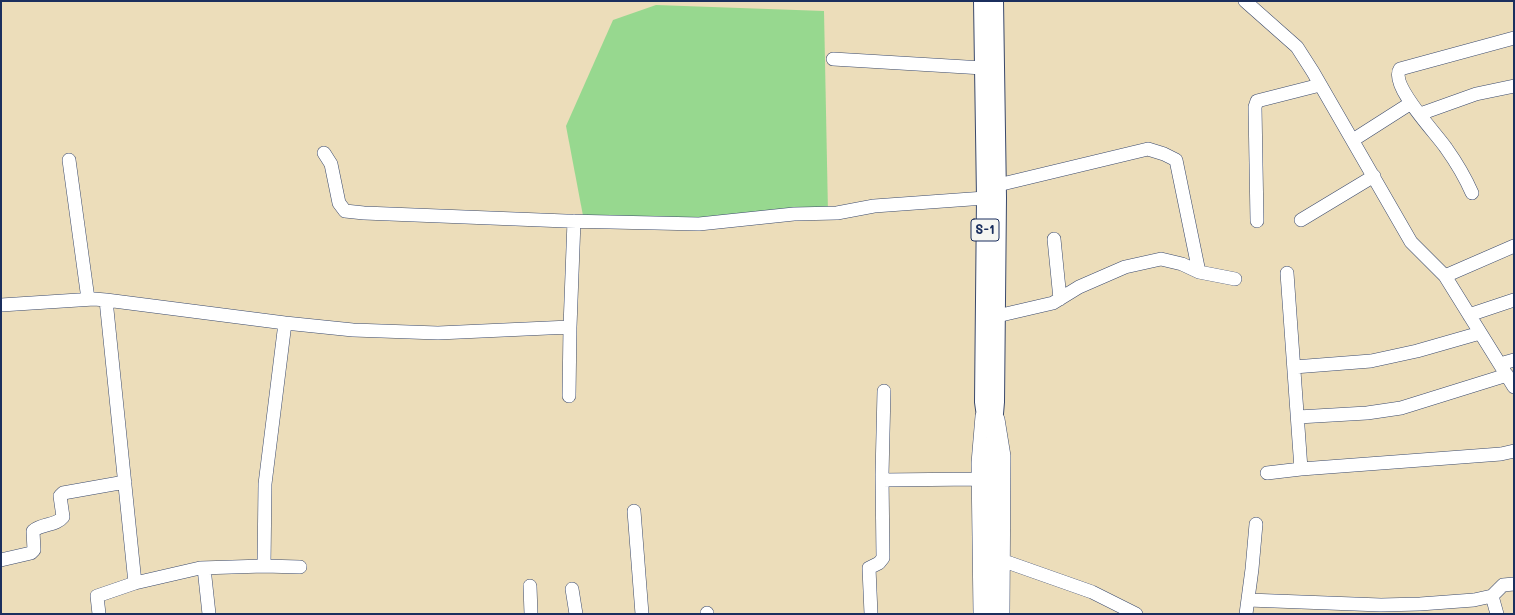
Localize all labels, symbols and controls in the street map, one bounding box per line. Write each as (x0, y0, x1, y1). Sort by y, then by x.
road number: S-1 (971, 219, 999, 241)

